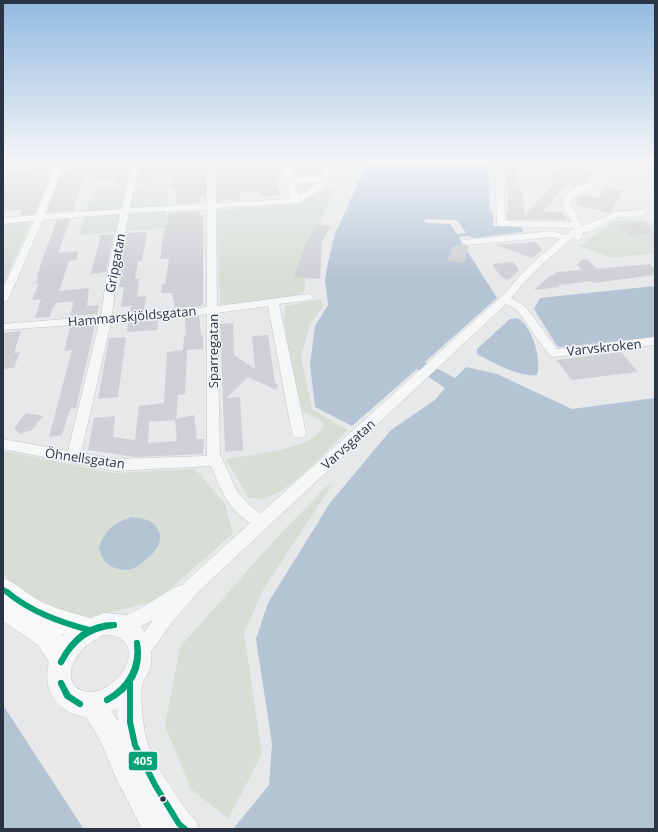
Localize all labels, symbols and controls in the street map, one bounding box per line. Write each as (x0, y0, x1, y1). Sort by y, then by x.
street label: Gripgatan (100, 232, 130, 294)
street label: Hammarskjöldsgatan (67, 301, 197, 331)
street label: Sparregatan (204, 314, 222, 388)
street label: Varvskroken (566, 334, 642, 360)
street label: Varvsgatan (317, 415, 379, 473)
street label: Öhnellsgatan (44, 444, 126, 472)
line badge: 405 (128, 751, 158, 771)
text: 405 (134, 753, 152, 768)
unlabelled marker (158, 794, 168, 804)

